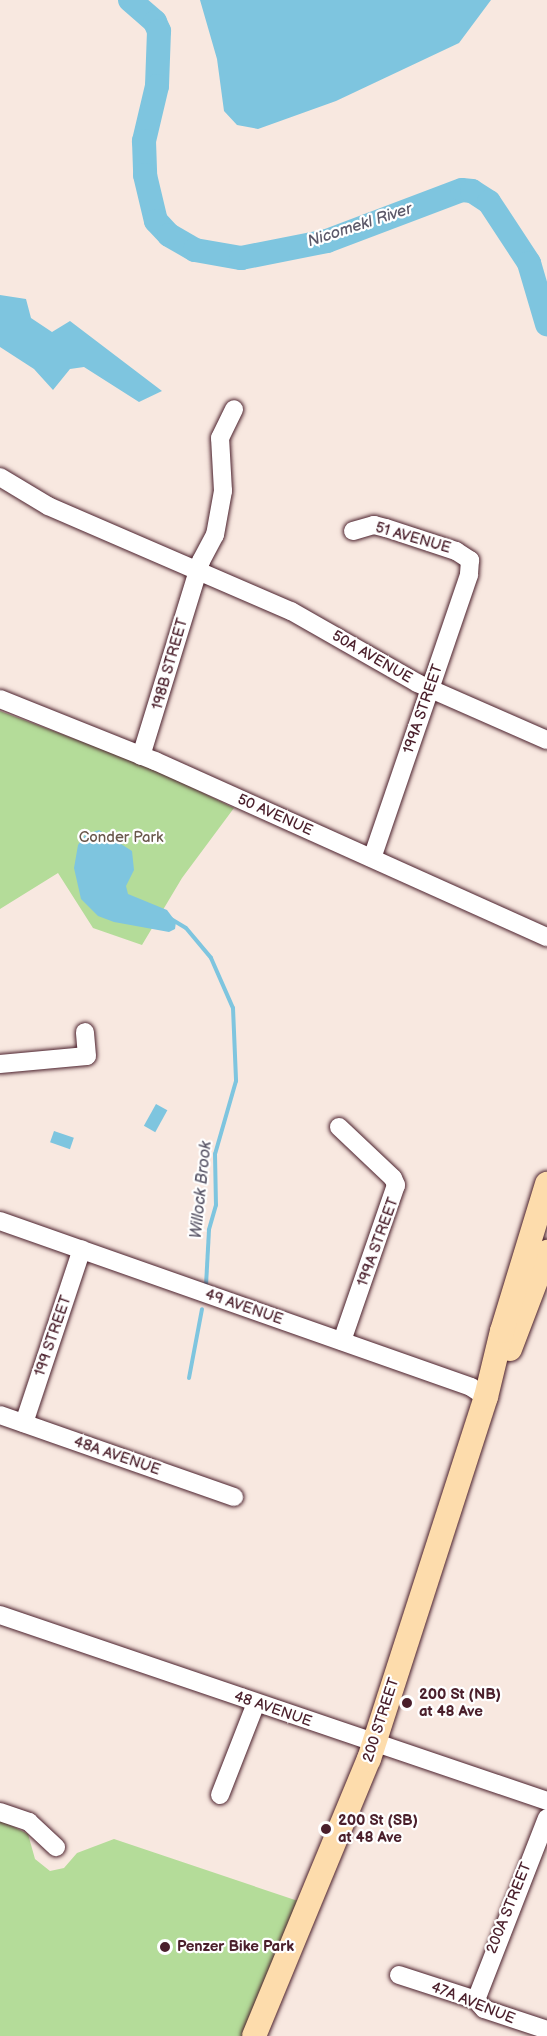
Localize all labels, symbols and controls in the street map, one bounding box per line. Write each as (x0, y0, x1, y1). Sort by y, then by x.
water label: Nicomekl River (305, 200, 415, 252)
street label: 51 AVENUE (373, 519, 453, 557)
street label: 198B STREET (148, 616, 192, 712)
street label: 50A AVENUE (329, 627, 415, 687)
street label: 199A STREET (399, 662, 447, 756)
street label: 50 AVENUE (234, 790, 316, 840)
park label: Conder Park (79, 829, 163, 847)
water label: Willock Brook (187, 1140, 217, 1240)
street label: 199A STREET (354, 1195, 402, 1289)
street label: 49 AVENUE (203, 1285, 285, 1329)
street label: 199 STREET (31, 1293, 75, 1379)
street label: 48A AVENUE (71, 1433, 163, 1479)
street label: 200 STREET (359, 1675, 403, 1765)
place label: 200 St (NB) at 48 Ave (419, 1685, 501, 1720)
street label: 48 AVENUE (232, 1687, 314, 1731)
marker: 200 St (NB) at 48 Ave (400, 1696, 414, 1710)
place label: 200 St (SB) at 48 Ave (338, 1811, 418, 1846)
marker: 200 St (SB) at 48 Ave (319, 1822, 333, 1836)
street label: 200A STREET (482, 1860, 536, 1956)
place label: Penzer Bike Park (177, 1938, 294, 1956)
marker: Penzer Bike Park (158, 1940, 172, 1954)
street label: 47A AVENUE (428, 1978, 518, 2028)

